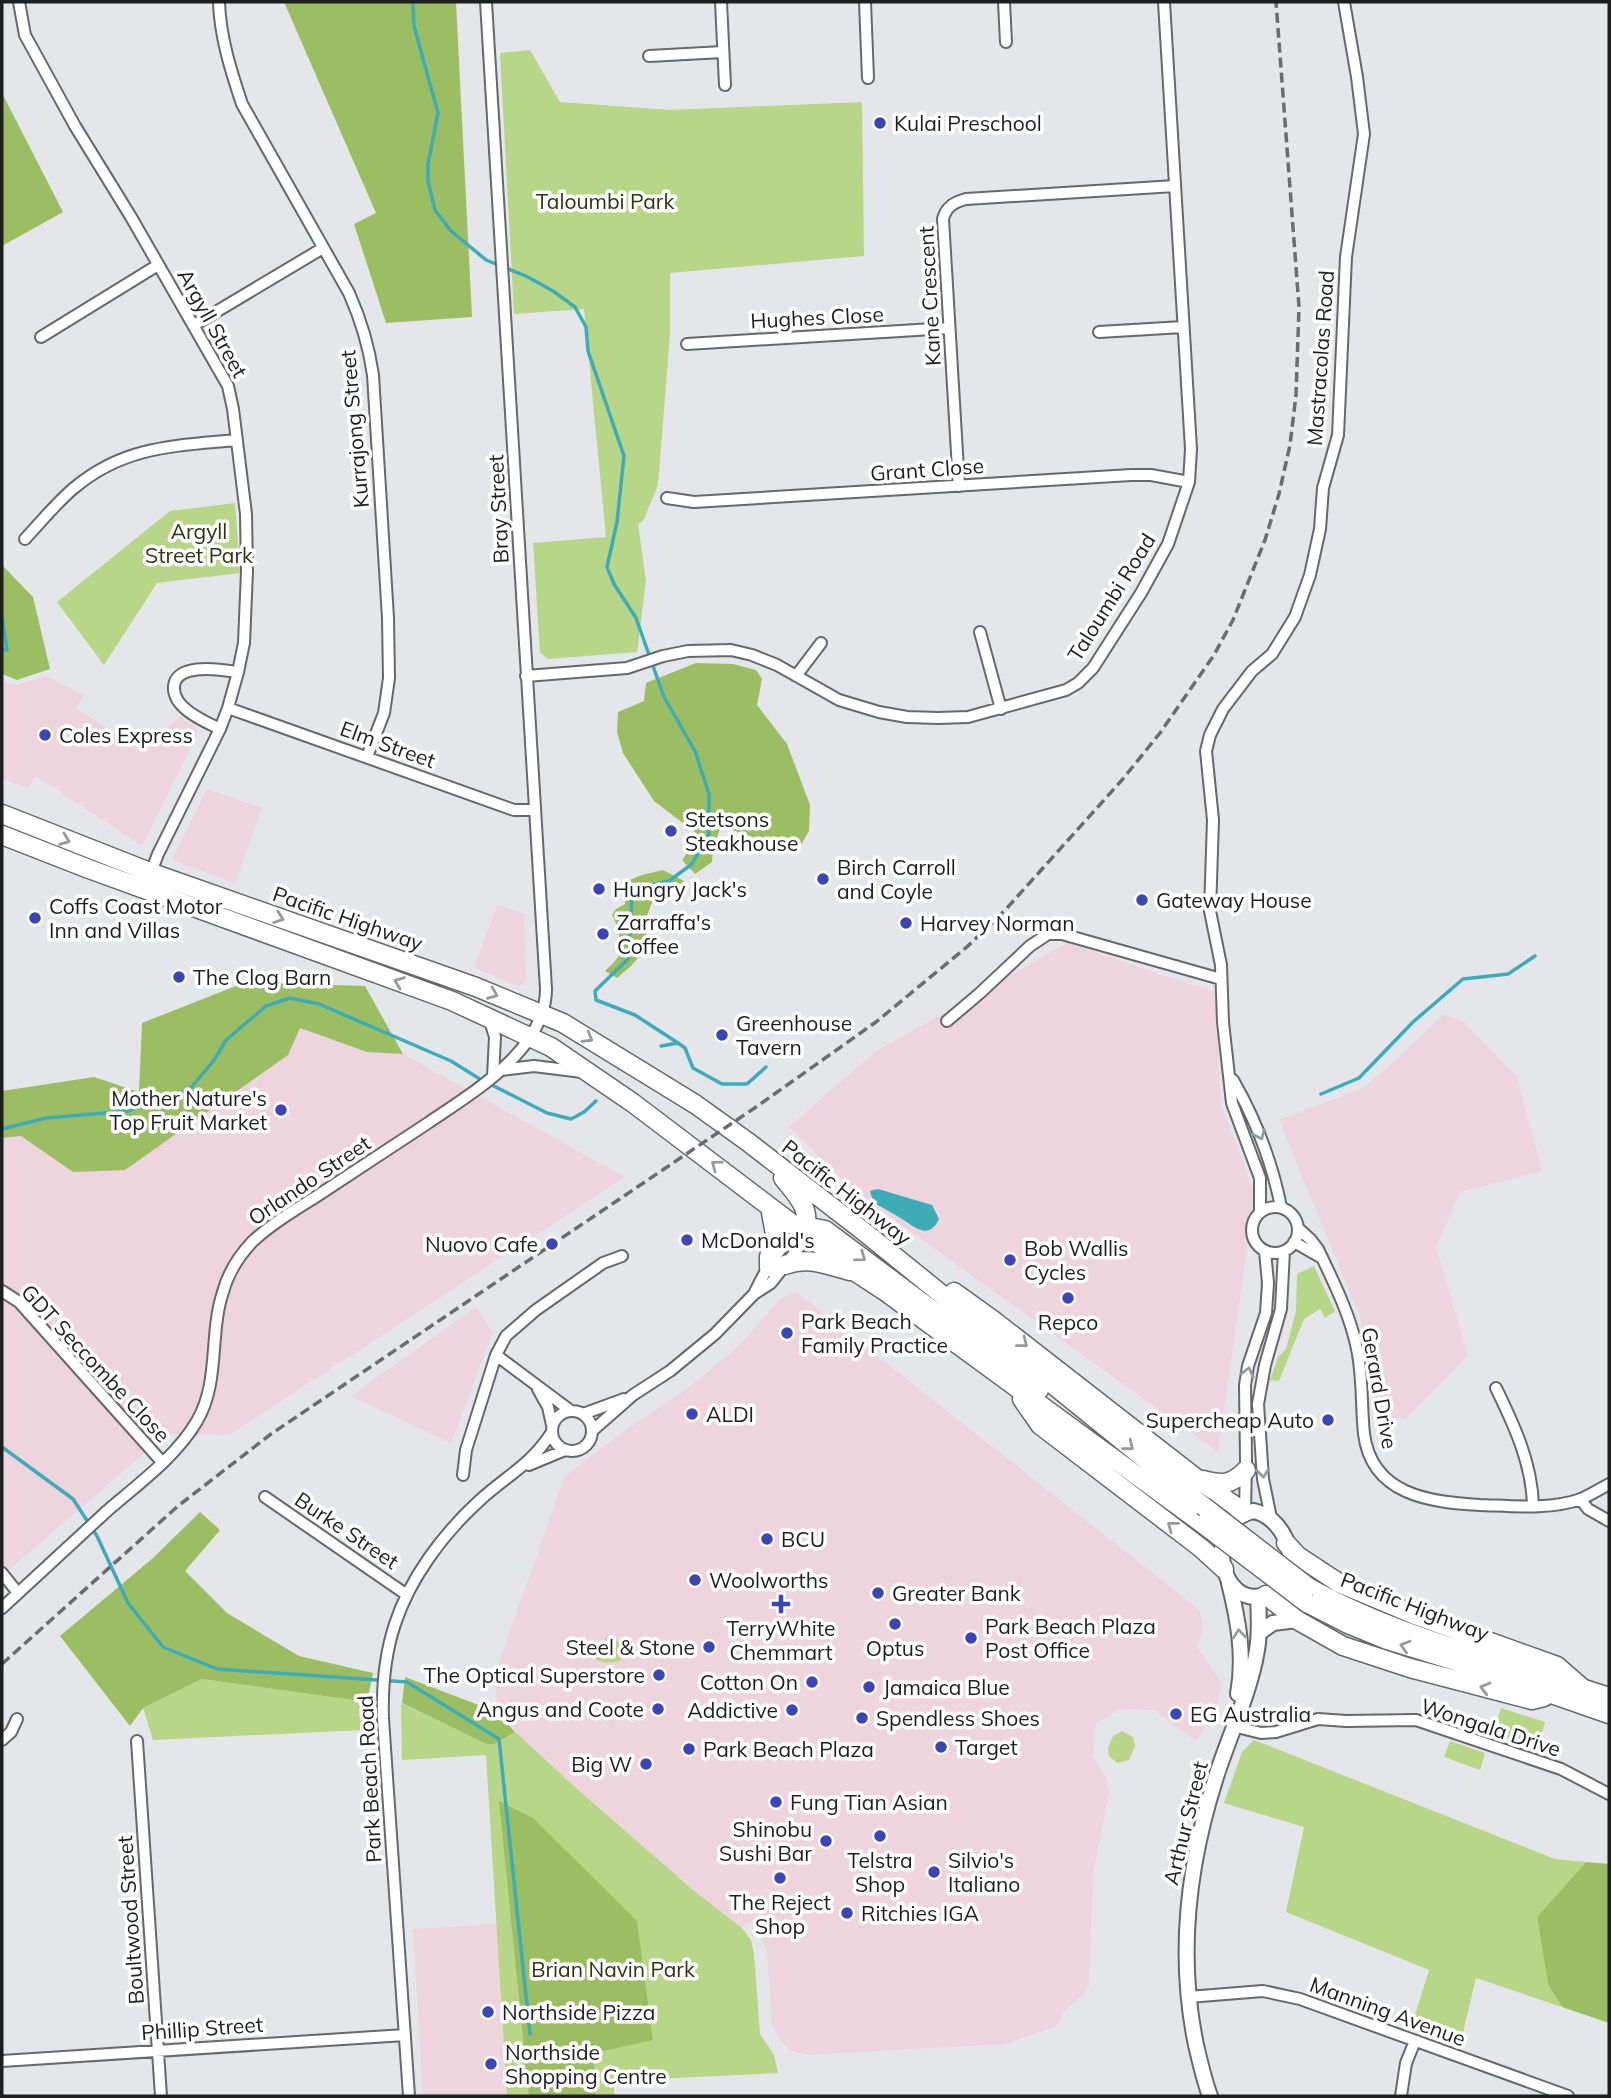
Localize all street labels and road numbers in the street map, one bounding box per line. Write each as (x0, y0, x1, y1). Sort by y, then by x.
street label: Kane Crescent (912, 225, 946, 367)
street label: Argyll Street (172, 264, 254, 382)
street label: Mastracolas Road (1301, 270, 1339, 446)
street label: Hughes Close (750, 301, 884, 333)
street label: Kurrajong Street (334, 349, 374, 509)
street label: Grant Close (869, 452, 985, 486)
street label: Bray Street (482, 454, 514, 564)
street label: Taloumbi Road (1061, 528, 1161, 666)
street label: Elm Street (337, 715, 439, 773)
street label: Pacific Highway (270, 880, 426, 956)
street label: Orlando Street (243, 1130, 375, 1230)
street label: Pacific Highway (777, 1134, 917, 1250)
street label: GDT Seccombe Close (16, 1279, 176, 1447)
street label: Gerard Drive (1357, 1325, 1403, 1451)
street label: Burke Street (290, 1486, 404, 1574)
street label: Pacific Highway (1337, 1566, 1493, 1646)
street label: Wongala Drive (1418, 1692, 1564, 1762)
street label: Park Beach Road (352, 1695, 386, 1863)
street label: Arthur Street (1157, 1758, 1213, 1888)
street label: Boultwood Street (111, 1835, 149, 2005)
street label: Manning Avenue (1307, 1971, 1469, 2051)
street label: Phillip Street (140, 2011, 264, 2045)

